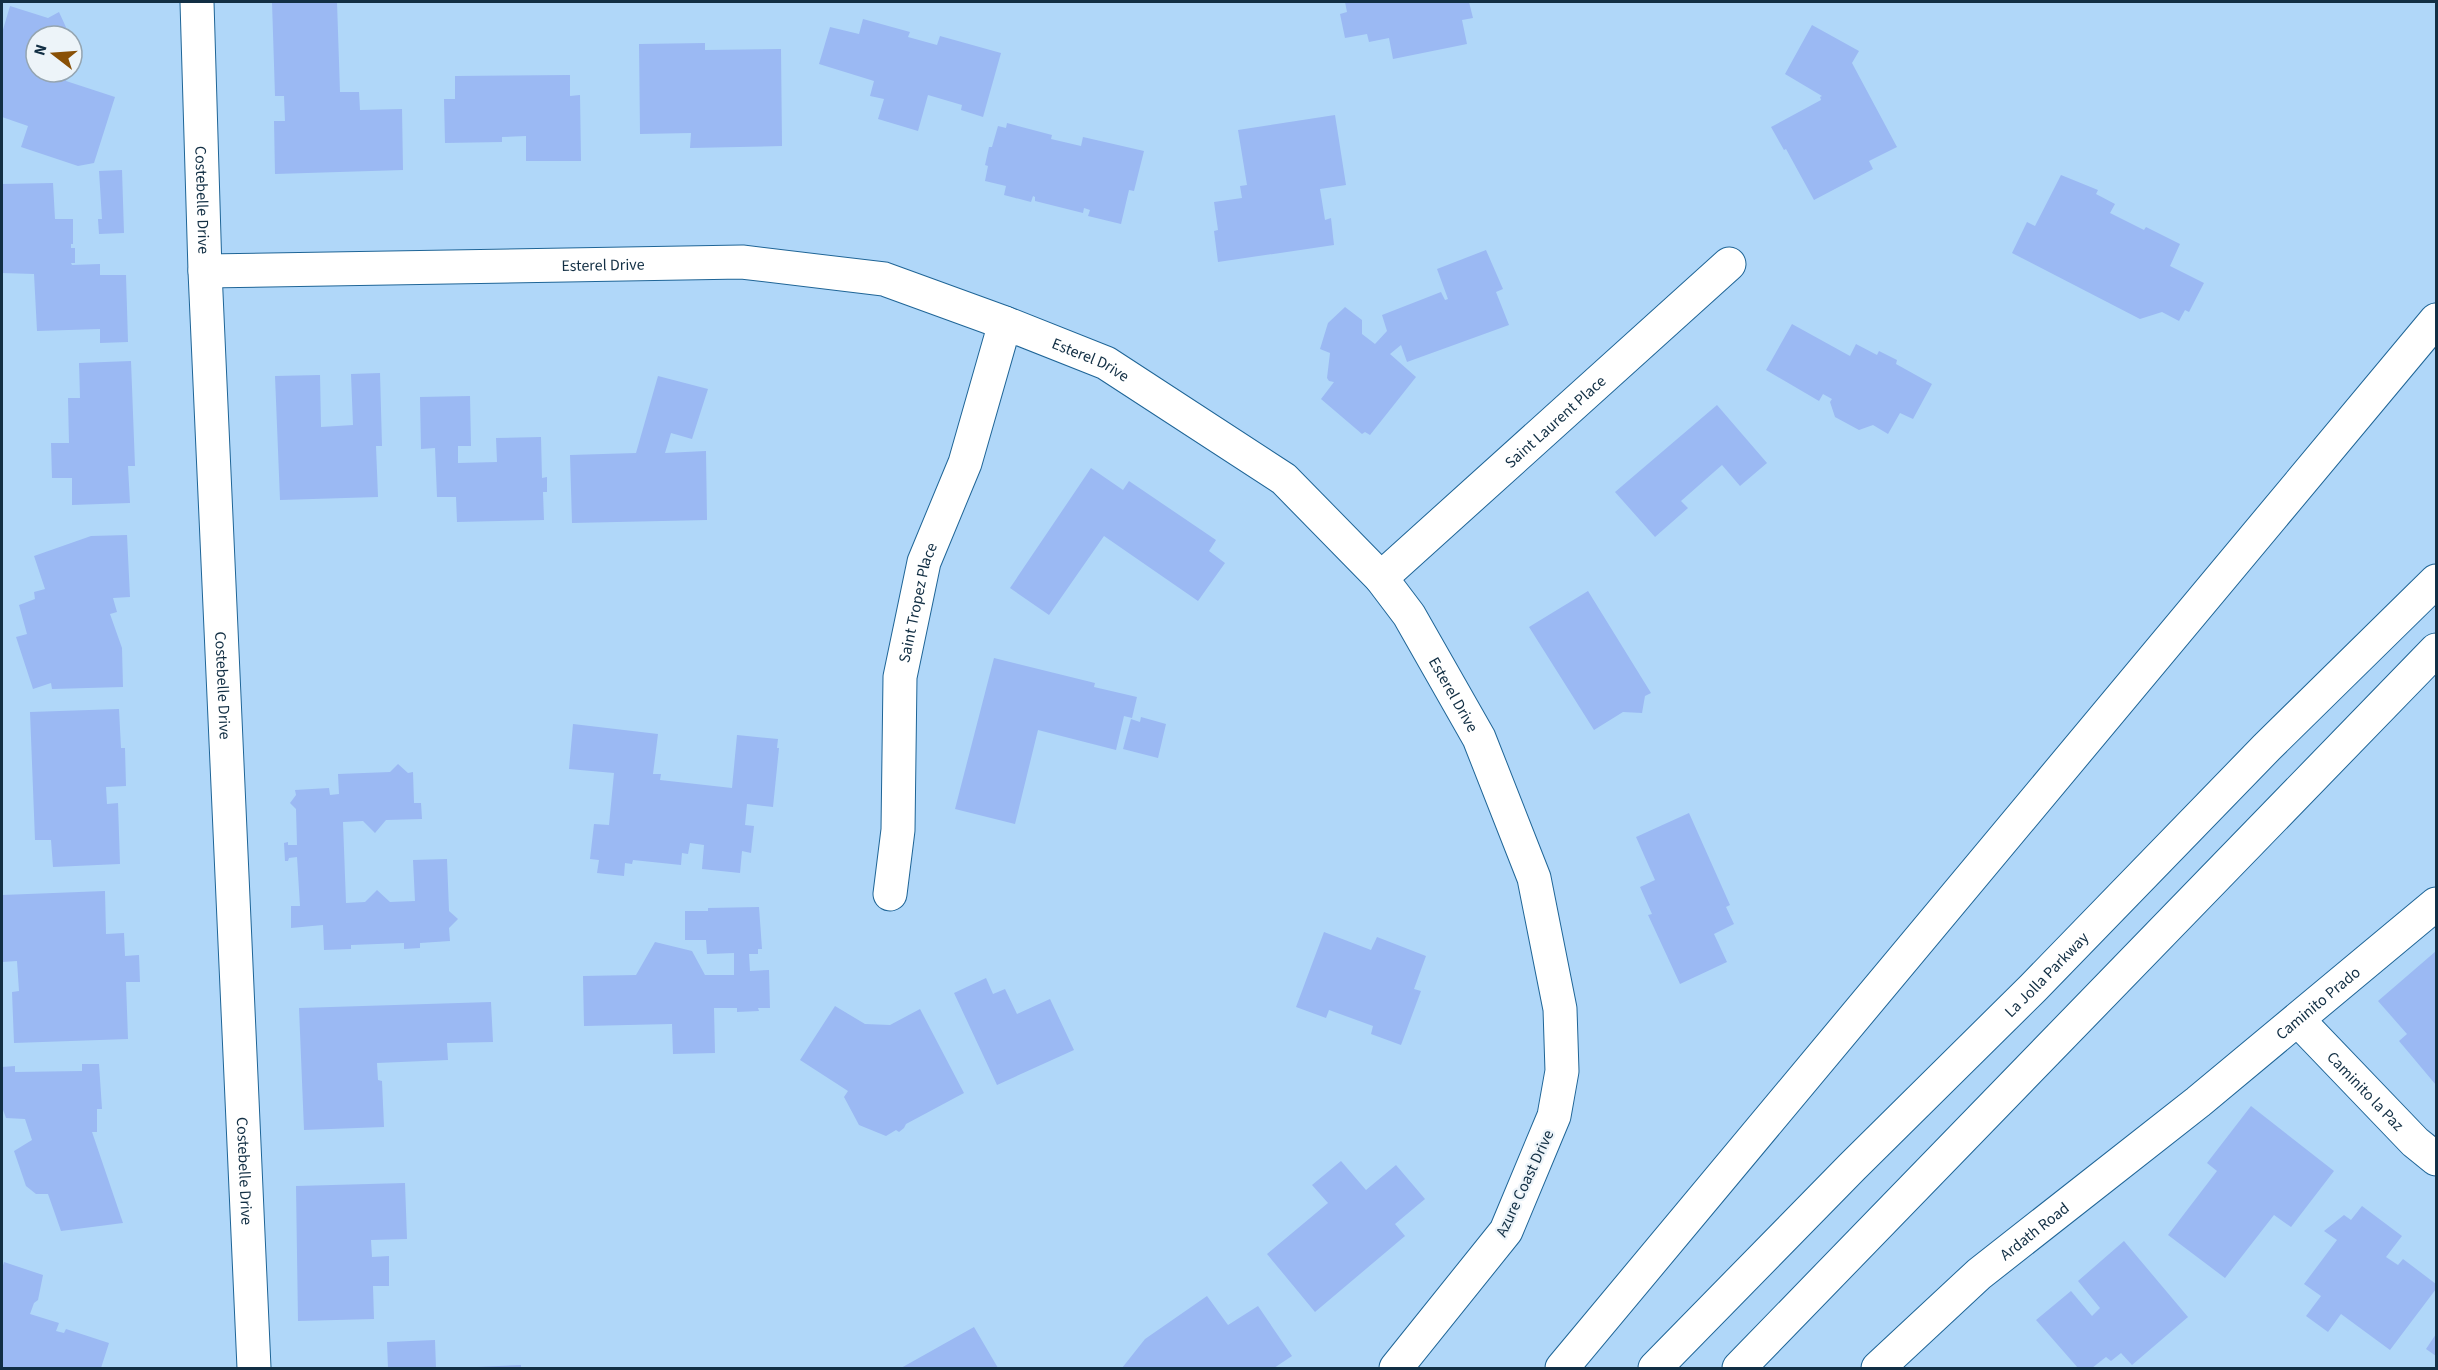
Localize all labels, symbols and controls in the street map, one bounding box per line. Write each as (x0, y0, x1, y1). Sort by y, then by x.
north arrow (24, 24, 84, 84)
text: N (29, 42, 53, 58)
street label: Costebelle Drive (189, 146, 214, 254)
street label: Esterel Drive (561, 254, 645, 277)
street label: Esterel Drive (1048, 333, 1133, 387)
street label: Saint Laurent Place (1500, 370, 1611, 473)
street label: Saint Tropez Place (893, 539, 943, 665)
street label: Costebelle Drive (209, 631, 236, 740)
street label: Esterel Drive (1423, 653, 1483, 736)
street label: La Jolla Parkway (2000, 927, 2094, 1022)
street label: Caminito Prado (2271, 962, 2365, 1045)
street label: Caminito la Paz (2322, 1047, 2409, 1136)
street label: Costebelle Drive (231, 1117, 258, 1226)
street label: Azure Coast Drive (1490, 1126, 1559, 1241)
street label: Ardath Road (1995, 1197, 2074, 1266)

